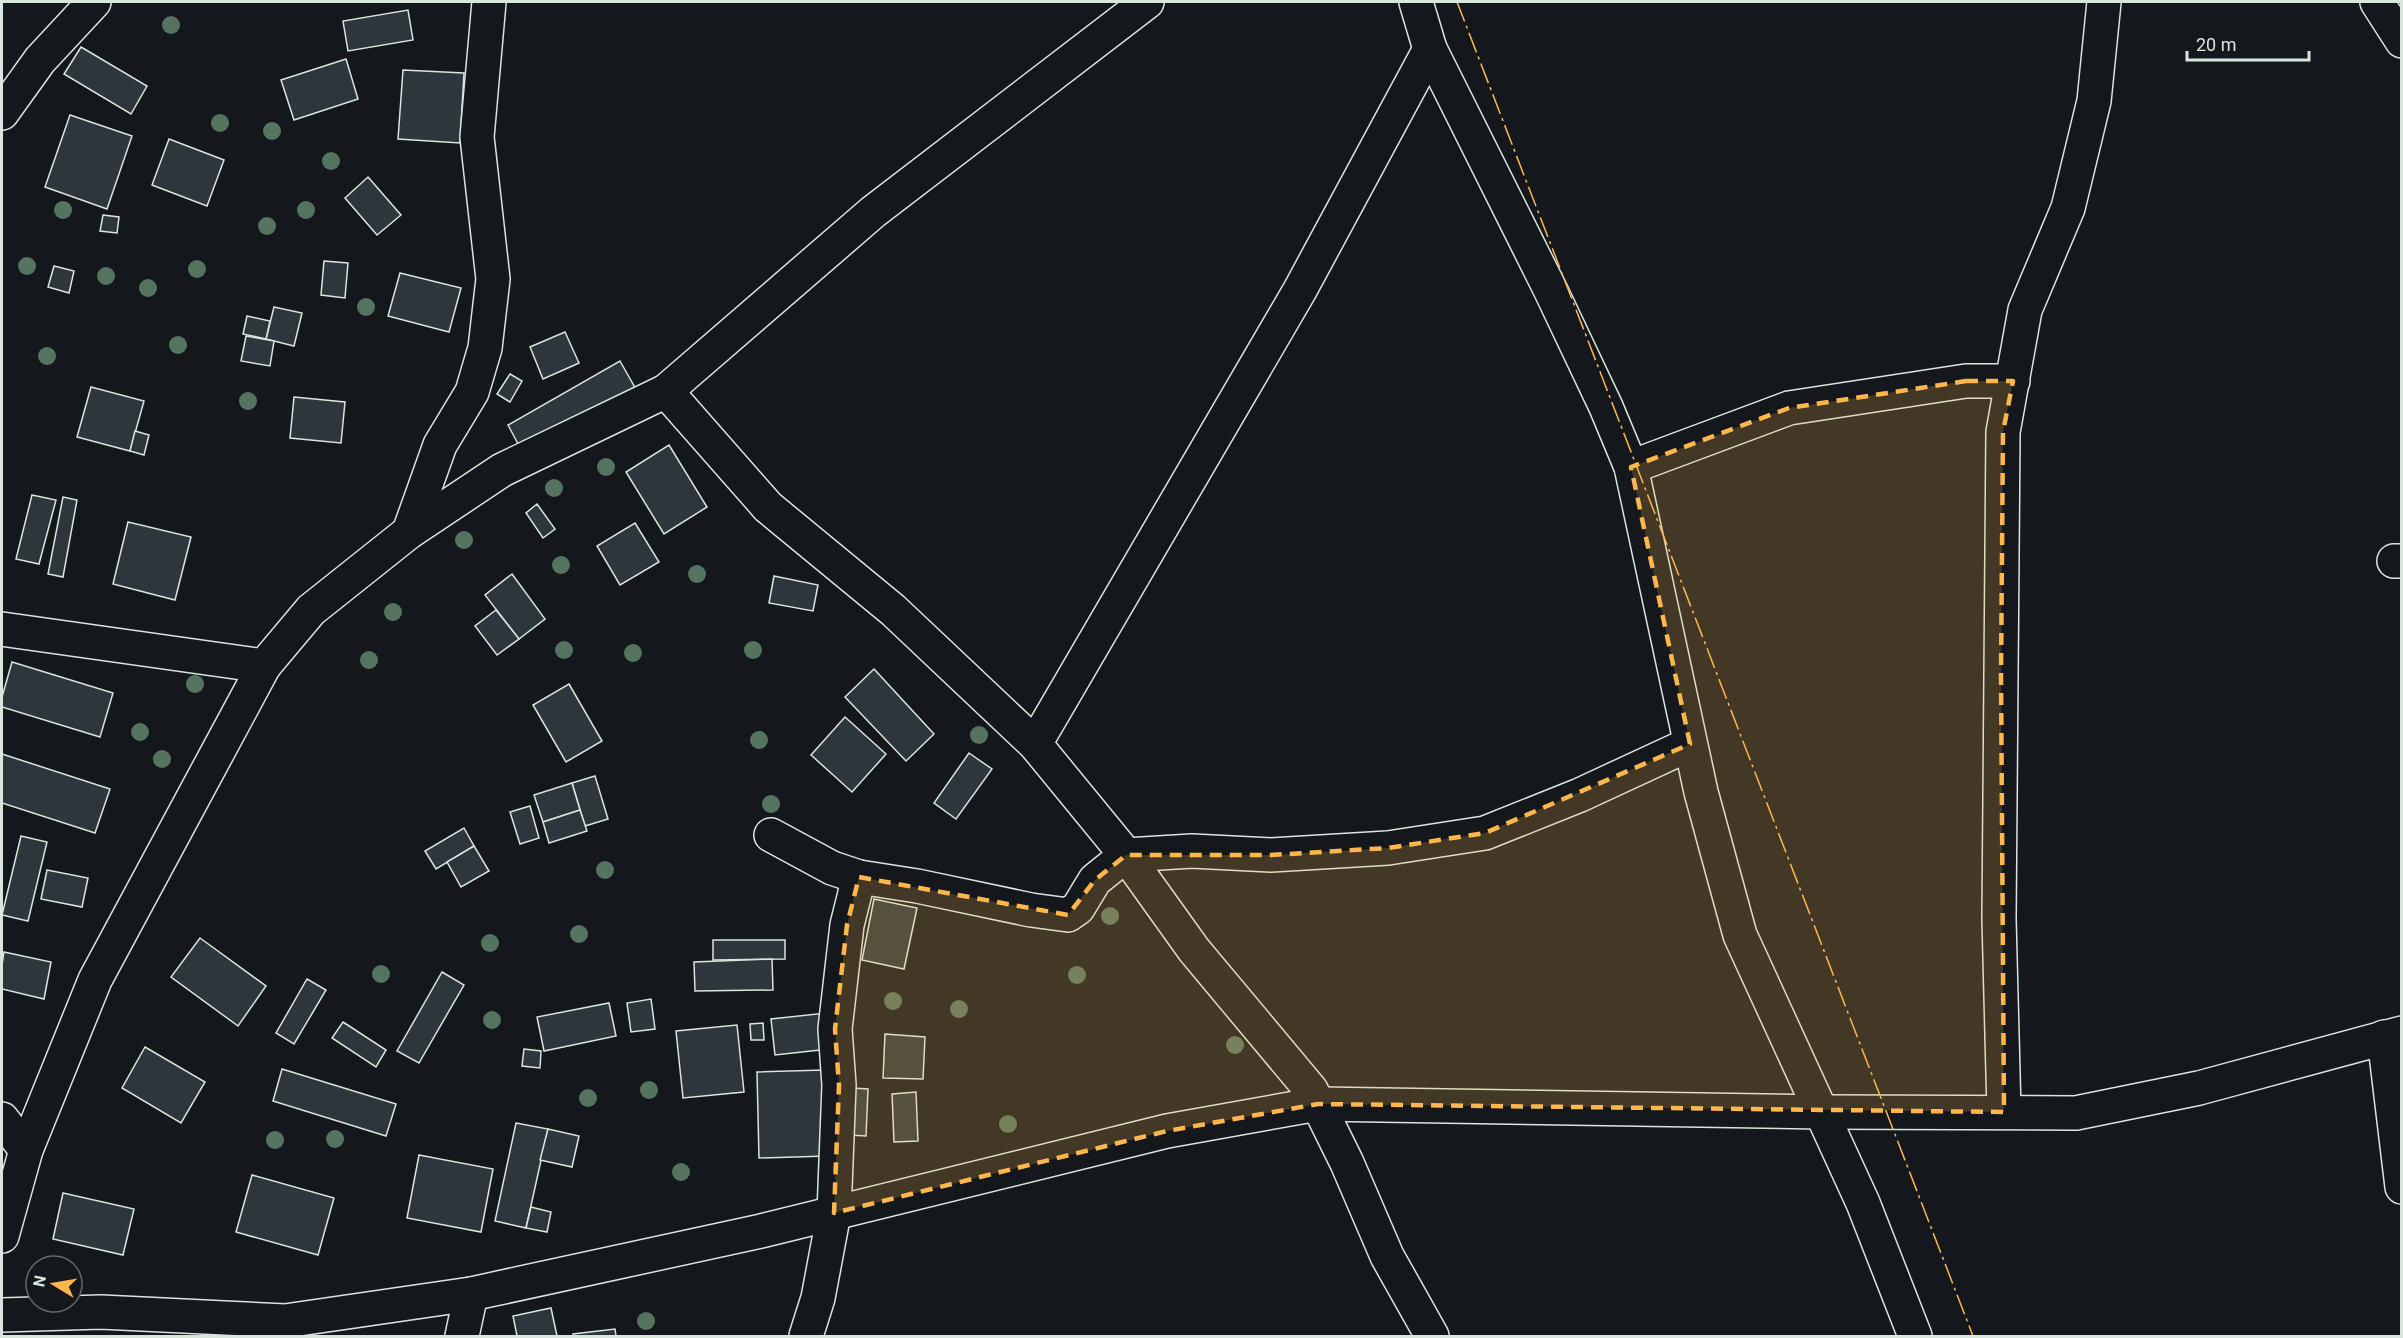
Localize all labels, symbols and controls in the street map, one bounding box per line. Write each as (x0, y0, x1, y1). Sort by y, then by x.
scale bar (2187, 24, 2308, 62)
text: 20 m (2196, 34, 2236, 55)
north arrow (24, 1254, 84, 1314)
text: N (29, 1274, 50, 1289)

